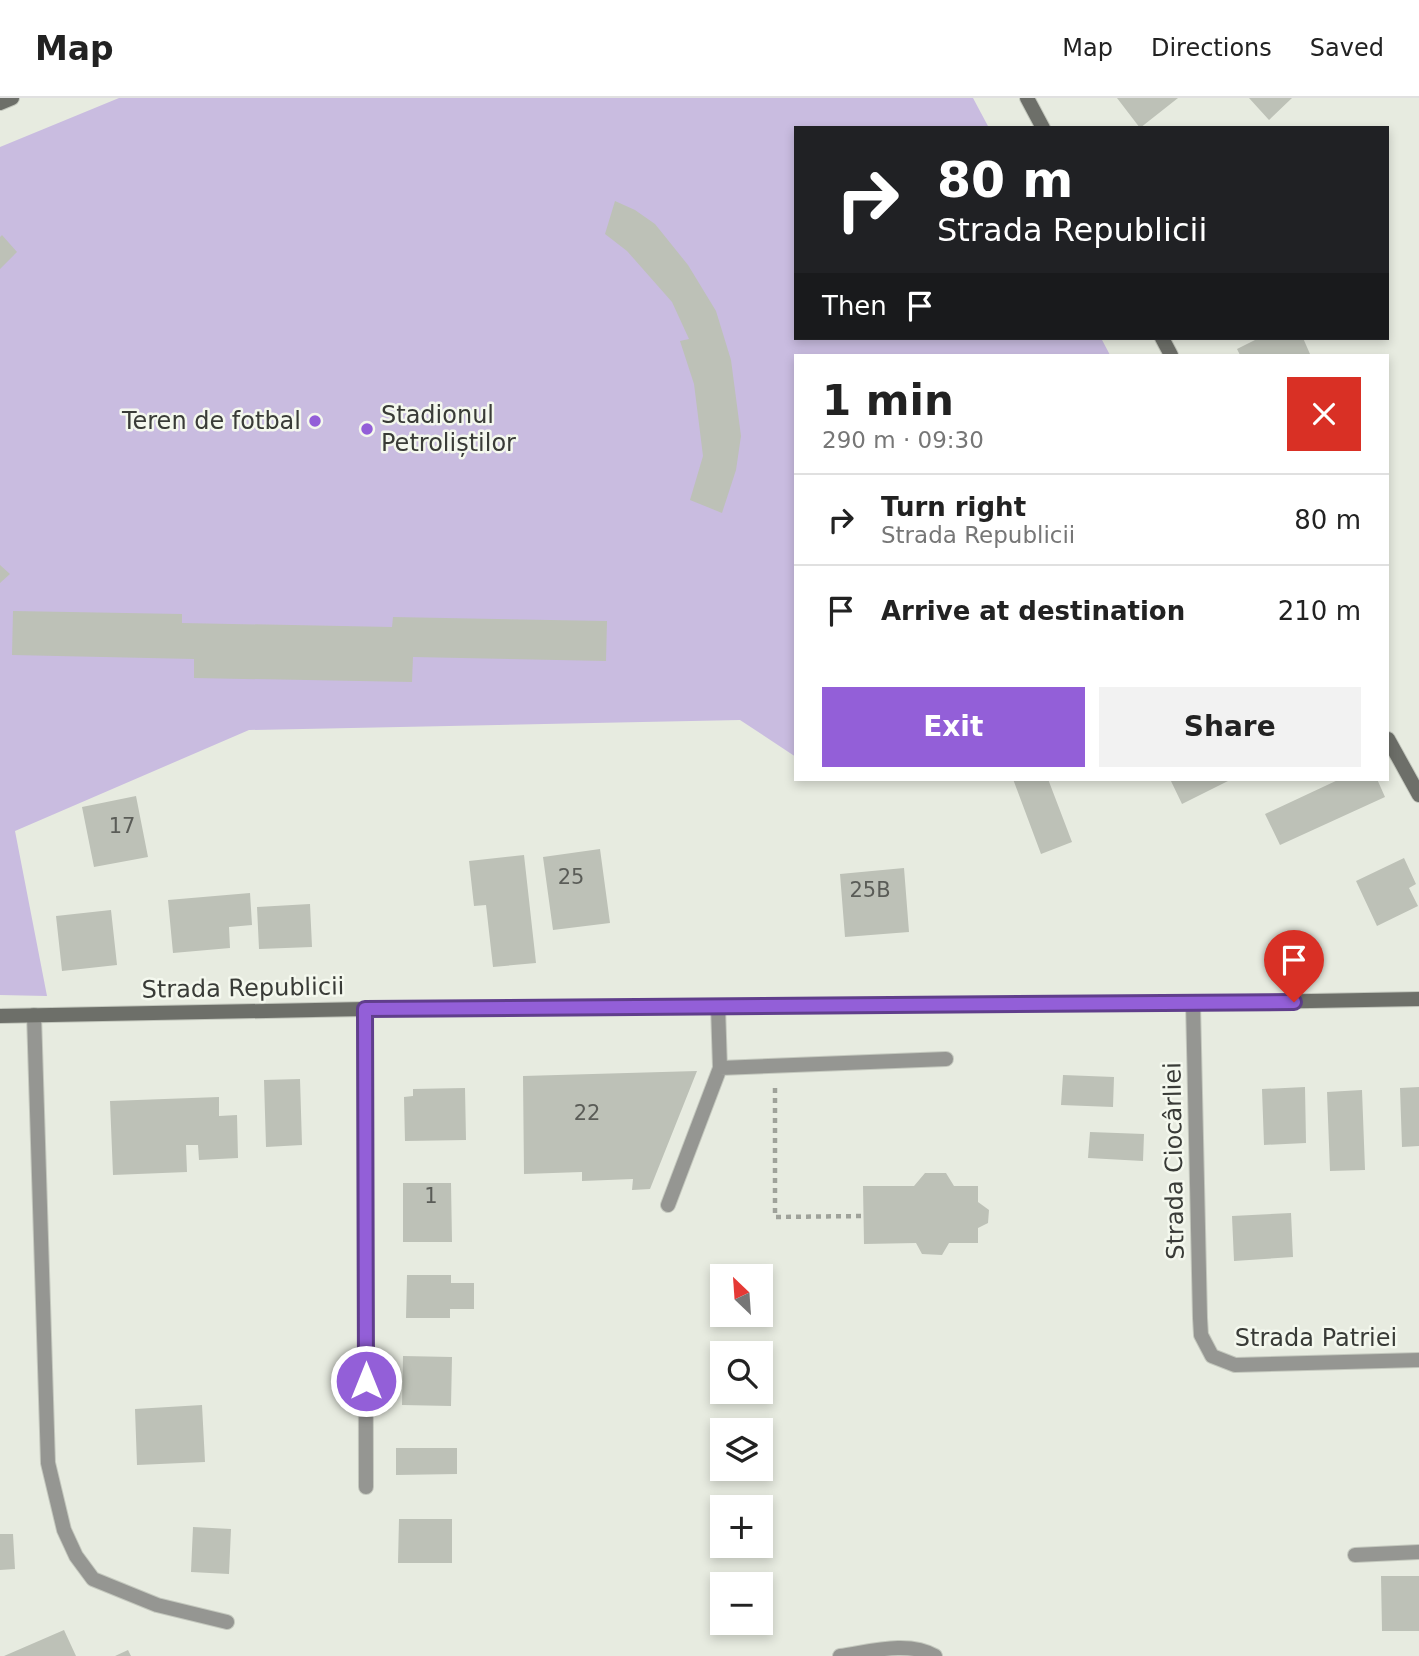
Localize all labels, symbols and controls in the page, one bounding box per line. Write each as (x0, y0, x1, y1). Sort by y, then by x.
text: Map (35, 29, 114, 68)
text: Map (1062, 34, 1113, 62)
text: Directions (1151, 34, 1272, 62)
text: Saved (1310, 34, 1384, 62)
text: 80 m (937, 152, 1073, 209)
icon: right (822, 154, 913, 245)
text: Strada Republicii (937, 211, 1207, 249)
icon: arrive (901, 287, 939, 325)
text: Then (822, 291, 887, 321)
text: 1 min (822, 376, 954, 425)
button: close (1287, 377, 1361, 451)
place label: Stadionul Petroliștilor (381, 401, 516, 457)
place label: Teren de fotbal (121, 407, 301, 435)
marker: Teren de fotbal (307, 413, 323, 429)
marker: Stadionul Petroliștilor (359, 421, 375, 437)
text: 290 m · 09:30 (822, 427, 984, 453)
text: Turn right (881, 492, 1026, 522)
icon: right (822, 501, 860, 539)
text: 80 m (1294, 505, 1361, 535)
text: Strada Republicii (881, 522, 1075, 548)
icon: arrive (822, 592, 860, 630)
text: Arrive at destination (881, 596, 1185, 626)
text: 210 m (1278, 596, 1361, 626)
button: Exit (822, 687, 1085, 767)
button: Share (1099, 687, 1361, 767)
house number: 17 (109, 814, 135, 838)
house number: 25 (558, 865, 584, 889)
house number: 25B (849, 878, 891, 902)
pin (1264, 930, 1324, 1002)
icon: arrive (1275, 941, 1313, 979)
street label: Strada Republicii (141, 972, 345, 1004)
street label: Strada Ciocârliei (1158, 1062, 1190, 1260)
house number: 22 (574, 1101, 600, 1125)
house number: 1 (424, 1184, 438, 1208)
north arrow (710, 1264, 774, 1326)
map controls (710, 1264, 773, 1635)
street label: Strada Patriei (1235, 1324, 1397, 1352)
button: search (710, 1341, 773, 1404)
position arrow (329, 1344, 403, 1418)
button: layers (710, 1418, 773, 1481)
button: + (710, 1495, 773, 1558)
button: − (710, 1572, 773, 1635)

